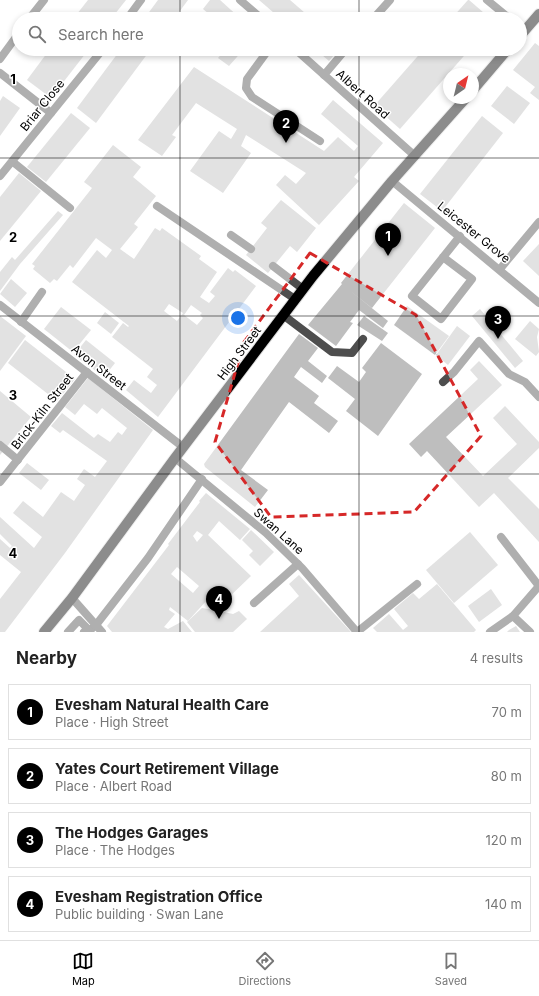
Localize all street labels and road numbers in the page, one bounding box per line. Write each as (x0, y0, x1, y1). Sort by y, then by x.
street label: Albert Road (333, 66, 393, 122)
street label: Briar Close (17, 76, 67, 134)
street label: Leicester Grove (435, 198, 513, 266)
street label: High Street (214, 323, 264, 383)
street label: Avon Street (69, 341, 129, 393)
street label: Brick-Kiln Street (8, 370, 76, 452)
street label: Swan Lane (251, 505, 307, 557)

